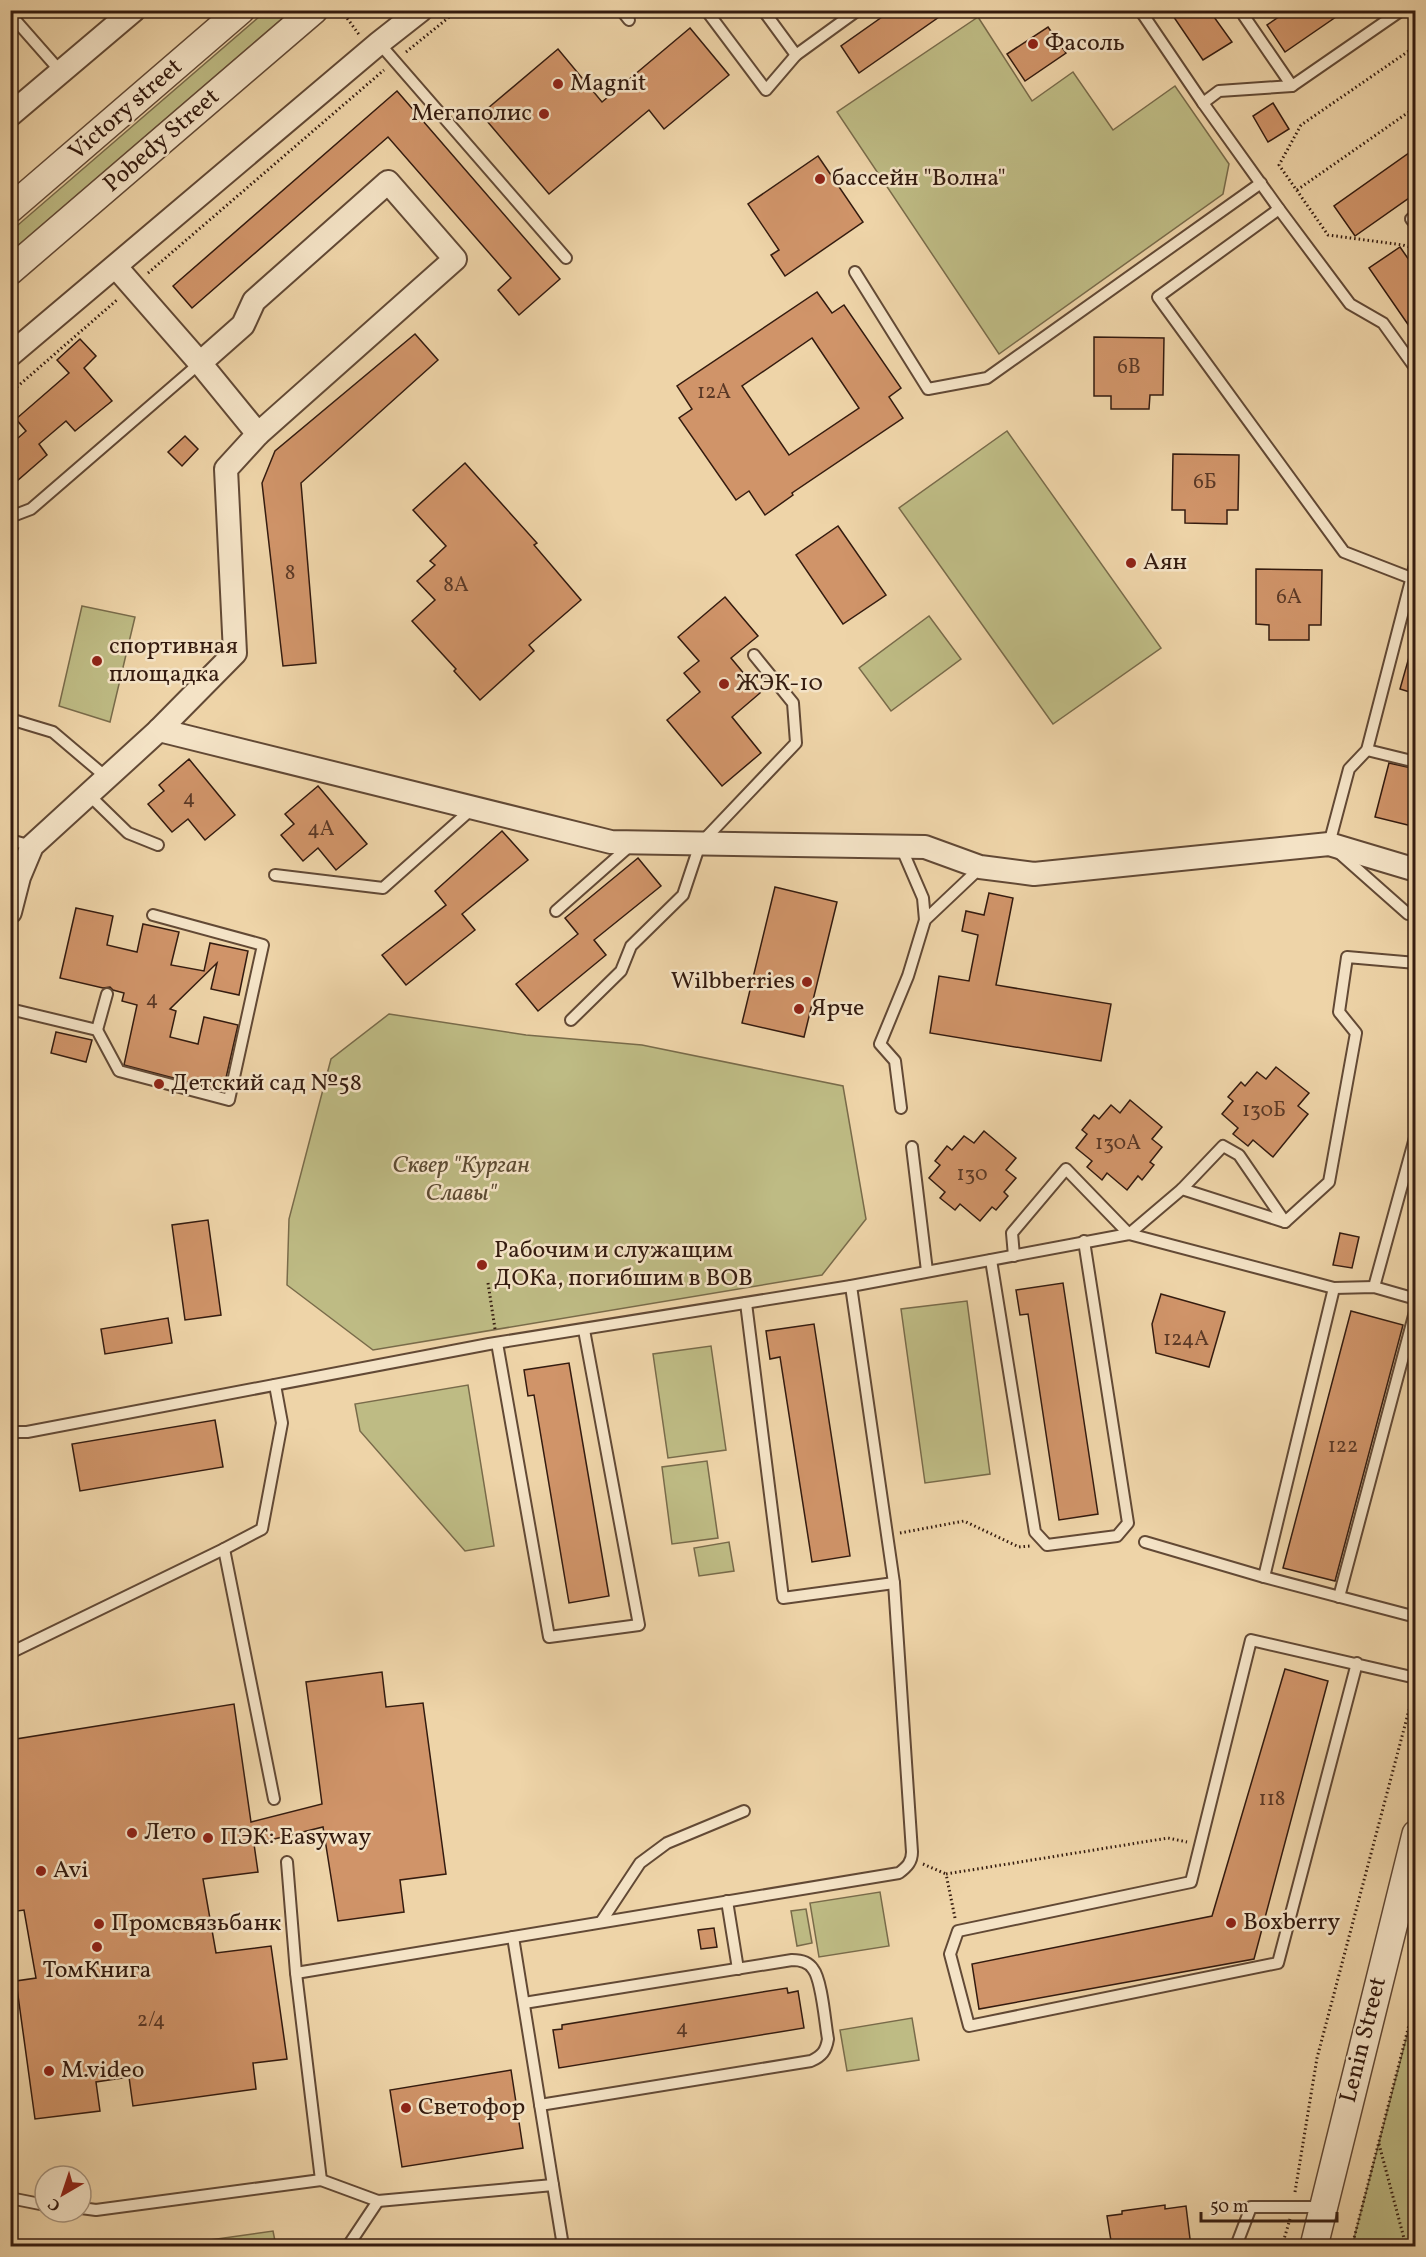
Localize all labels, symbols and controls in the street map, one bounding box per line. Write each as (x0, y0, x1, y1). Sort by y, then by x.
place label: Фасоль (1045, 27, 1125, 61)
marker: Фасоль (1026, 37, 1040, 51)
street label: Victory street (62, 51, 190, 169)
place label: Magnit (570, 67, 647, 101)
marker: Magnit (551, 77, 565, 91)
street label: Pobedy Street (97, 81, 227, 201)
place label: Мегаполис (411, 97, 532, 131)
marker: Мегаполис (537, 107, 551, 121)
place label: бассейн "Волна" (832, 162, 1006, 196)
marker: бассейн "Волна" (813, 172, 827, 186)
house number: 6В (1117, 353, 1141, 382)
house number: 12А (697, 378, 731, 407)
house number: 6Б (1193, 468, 1217, 497)
place label: Аян (1143, 546, 1187, 580)
marker: Аян (1124, 556, 1138, 570)
house number: 8 (285, 559, 295, 588)
house number: 8А (443, 571, 469, 600)
house number: 6А (1276, 583, 1302, 612)
place label: спортивная площадка (109, 630, 238, 692)
marker: спортивная площадка (90, 654, 104, 668)
place label: ЖЭК-10 (736, 667, 823, 701)
marker: ЖЭК-10 (717, 677, 731, 691)
house number: 4 (183, 784, 195, 813)
house number: 4А (307, 815, 335, 844)
place label: Wilbberries (671, 965, 795, 999)
marker: Wilbberries (800, 975, 814, 989)
house number: 4 (146, 985, 158, 1014)
place label: Ярче (811, 992, 864, 1026)
marker: Ярче (792, 1002, 806, 1016)
place label: Детский сад №58 (171, 1067, 362, 1101)
marker: Детский сад №58 (152, 1077, 166, 1091)
house number: 130Б (1242, 1096, 1286, 1125)
house number: 130А (1095, 1129, 1141, 1158)
park label: Сквер "Курган Славы" (392, 1149, 530, 1211)
house number: 130 (956, 1160, 988, 1189)
place label: Рабочим и служащим ДОКа, погибшим в ВОВ (494, 1234, 753, 1296)
marker: Рабочим и служащим ДОКа, погибшим в ВОВ (475, 1258, 489, 1272)
house number: 124А (1163, 1325, 1209, 1354)
house number: 122 (1328, 1432, 1358, 1461)
house number: 118 (1259, 1785, 1285, 1814)
place label: Лето (144, 1816, 196, 1850)
place label: ПЭК: Easyway (220, 1821, 371, 1855)
marker: Лето (125, 1826, 139, 1840)
marker: ПЭК: Easyway (201, 1831, 215, 1845)
place label: Avi (53, 1854, 88, 1888)
marker: Avi (34, 1864, 48, 1878)
place label: Boxberry (1243, 1906, 1340, 1940)
place label: Промсвязьбанк (111, 1907, 281, 1941)
marker: Boxberry (1224, 1916, 1238, 1930)
marker: Промсвязьбанк (92, 1917, 106, 1931)
marker: ТомКнига (90, 1940, 104, 1954)
place label: ТомКнига (42, 1954, 152, 1988)
street label: Lenin Street (1332, 1974, 1396, 2106)
house number: 2/4 (137, 2006, 165, 2035)
house number: 4 (676, 2014, 688, 2043)
place label: M.video (61, 2054, 144, 2088)
marker: M.video (42, 2064, 56, 2078)
place label: Светофор (418, 2091, 525, 2125)
marker: Светофор (399, 2101, 413, 2115)
north arrow (33, 2164, 93, 2224)
scale bar (1201, 2185, 1338, 2223)
text: С (44, 2192, 66, 2216)
text: 50 m (1210, 2195, 1249, 2220)

